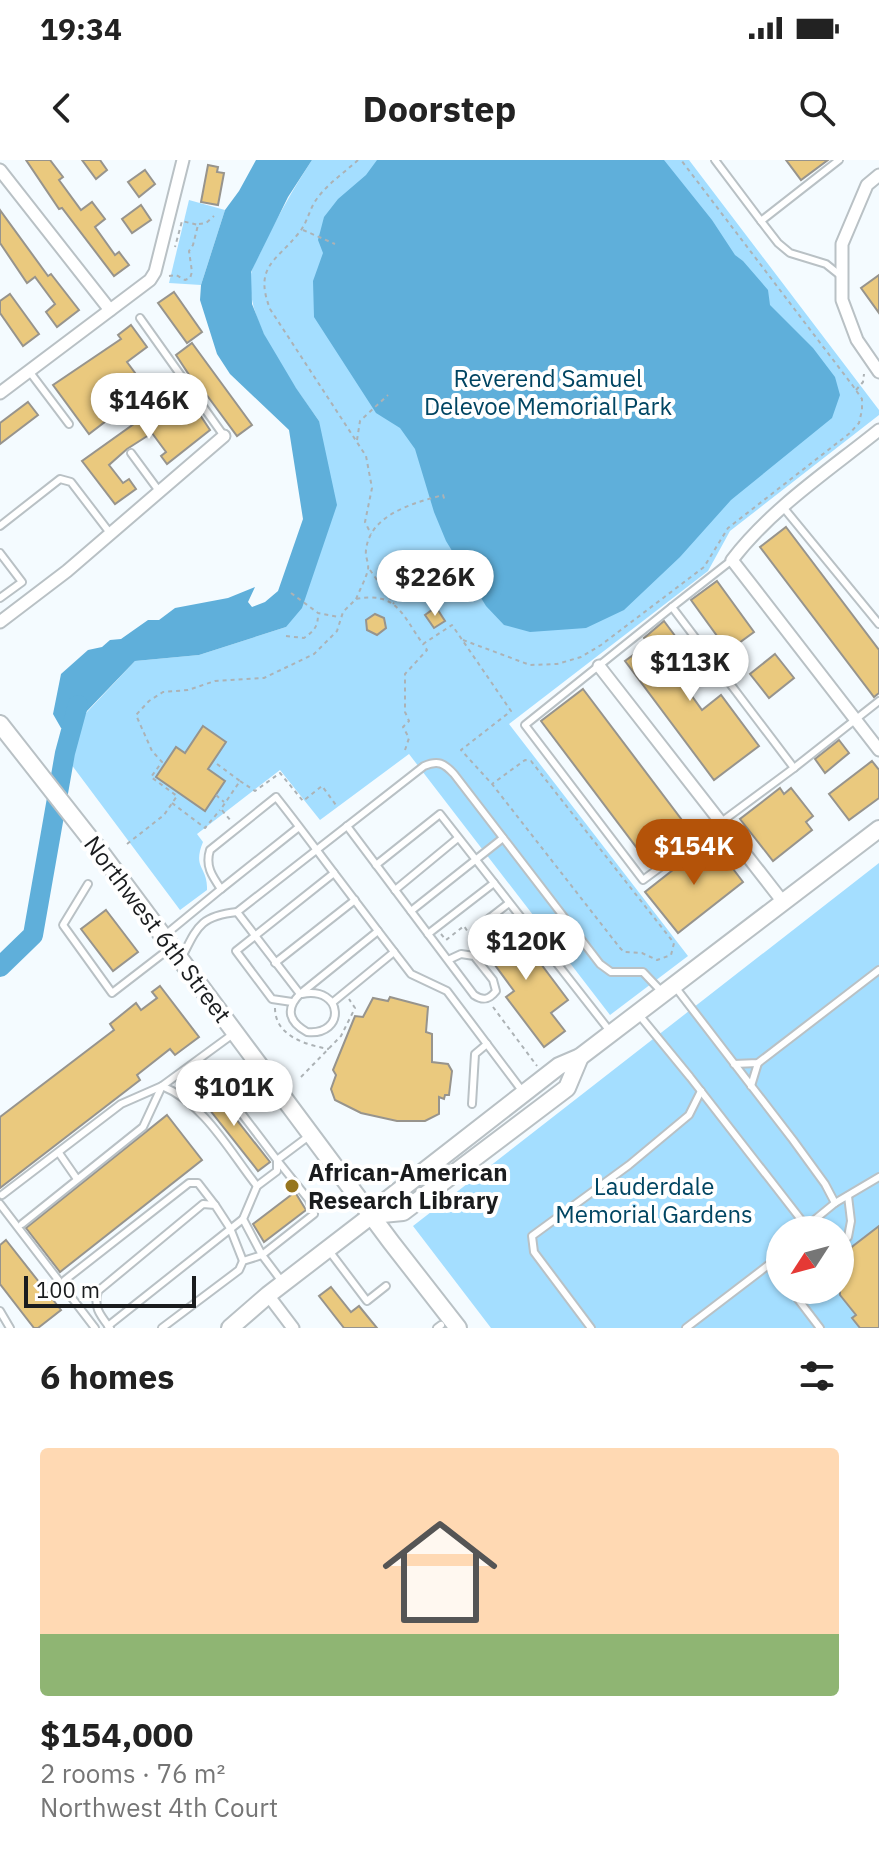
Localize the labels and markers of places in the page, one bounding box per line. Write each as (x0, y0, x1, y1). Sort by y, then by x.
pin: $146K (93, 373, 205, 441)
pin: $226K (379, 550, 491, 618)
pin: $113K (634, 635, 746, 703)
pin: $154K (638, 819, 750, 887)
pin: $120K (470, 914, 582, 982)
pin: $101K (178, 1060, 290, 1128)
place label: African-American Research Library (308, 1156, 508, 1216)
marker: African-American Research Library (283, 1177, 301, 1195)

